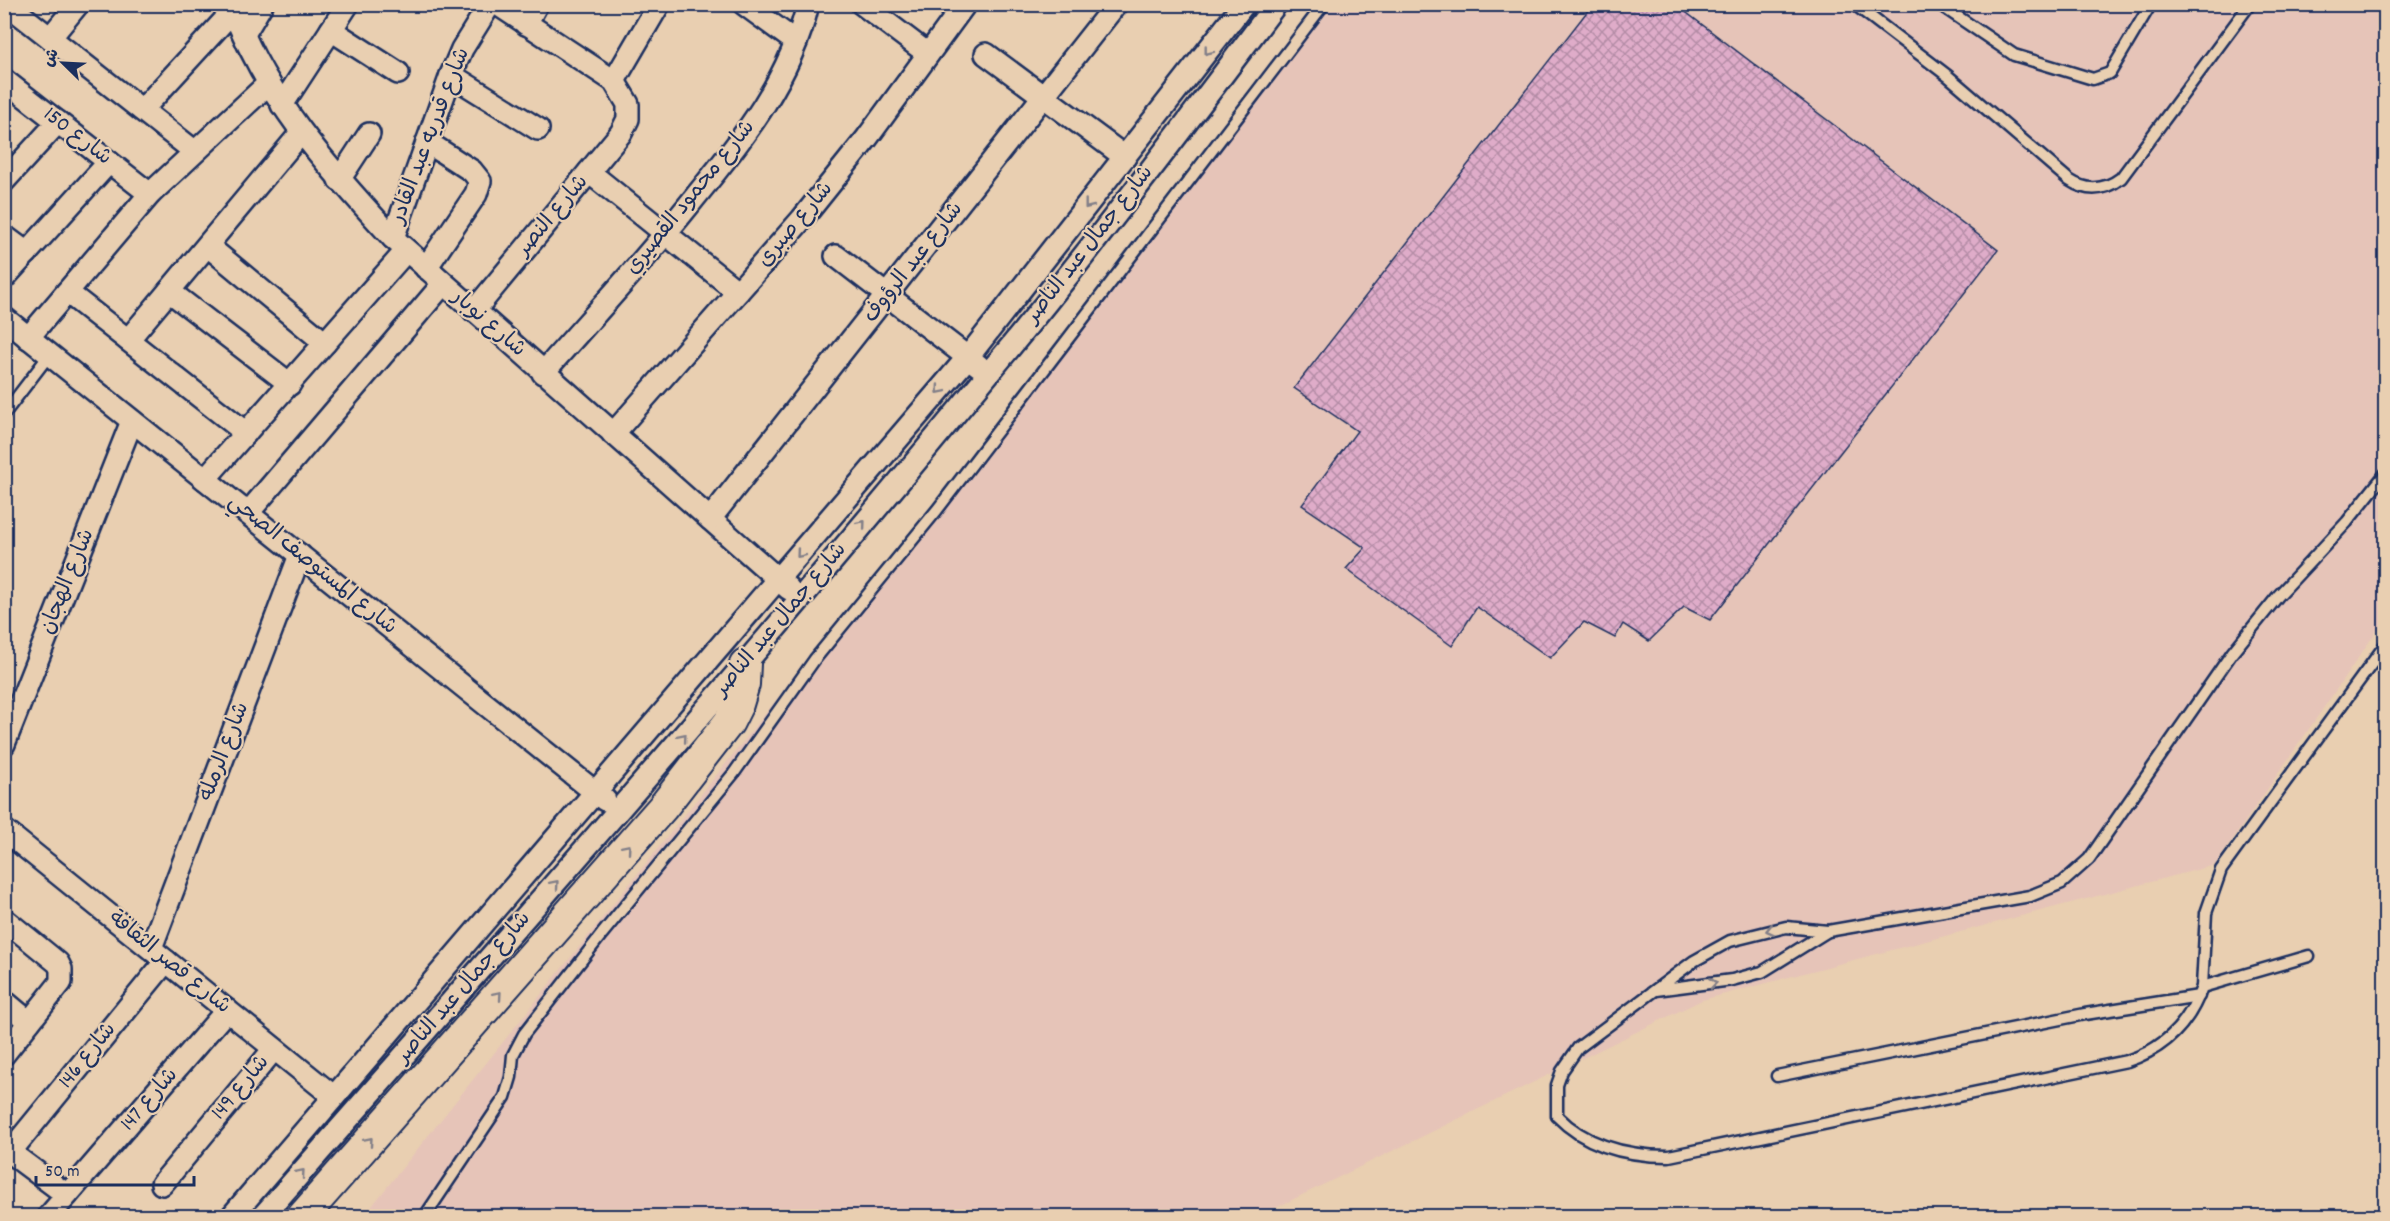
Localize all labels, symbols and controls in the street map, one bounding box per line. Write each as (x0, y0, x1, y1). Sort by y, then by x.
north arrow (33, 33, 93, 93)
street label: شارع قدريه عبد القادر (382, 44, 479, 230)
one-way arrow (1205, 44, 1216, 55)
text: ش (37, 45, 66, 71)
street label: شارع 150 (36, 100, 118, 174)
street label: شارع محمود القصيري (619, 114, 763, 282)
street label: شارع جمال عبد الناصر (1017, 159, 1162, 332)
street label: شارع النصر (508, 168, 597, 265)
street label: شارع صبرى (751, 175, 841, 275)
street label: شارع عبد الرؤوف (857, 196, 971, 330)
one-way arrow (1085, 198, 1096, 209)
street label: شارع نوبار (443, 282, 532, 365)
one-way arrow (937, 383, 948, 394)
street label: شارع المستوصف الصحي (220, 487, 403, 644)
one-way arrow (855, 520, 866, 531)
street label: شارع الهجان (33, 525, 103, 639)
street label: شارع جمال عبد الناصر (706, 536, 855, 706)
one-way arrow (796, 547, 807, 558)
street label: شارع الرمله (192, 698, 258, 806)
one-way arrow (675, 733, 686, 744)
one-way arrow (620, 844, 631, 855)
one-way arrow (548, 880, 559, 891)
street label: شارع قصر الثقافة (101, 904, 237, 1022)
street label: شارع جمال عبد الناصر (388, 905, 539, 1073)
one-way arrow (1766, 923, 1776, 936)
one-way arrow (1709, 978, 1718, 990)
one-way arrow (491, 991, 502, 1002)
street label: شارع 146 (52, 1016, 124, 1096)
street label: شارع 149 (204, 1049, 278, 1127)
street label: شارع 147 (114, 1062, 186, 1138)
one-way arrow (362, 1137, 373, 1148)
scale bar (36, 1149, 194, 1187)
text: 50 m (45, 1160, 80, 1185)
one-way arrow (294, 1169, 305, 1179)

